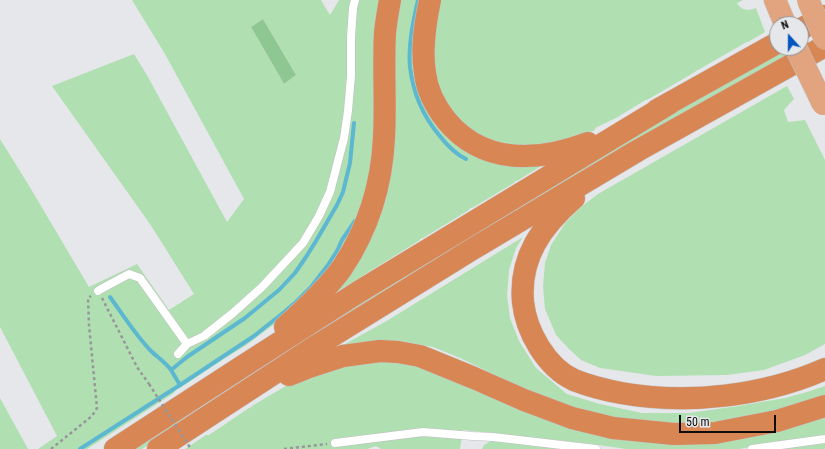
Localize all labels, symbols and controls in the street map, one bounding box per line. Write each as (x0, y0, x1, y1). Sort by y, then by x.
north arrow (769, 16, 809, 56)
text: N (779, 18, 790, 33)
scale bar (681, 407, 778, 433)
text: 50 m (686, 415, 710, 429)

